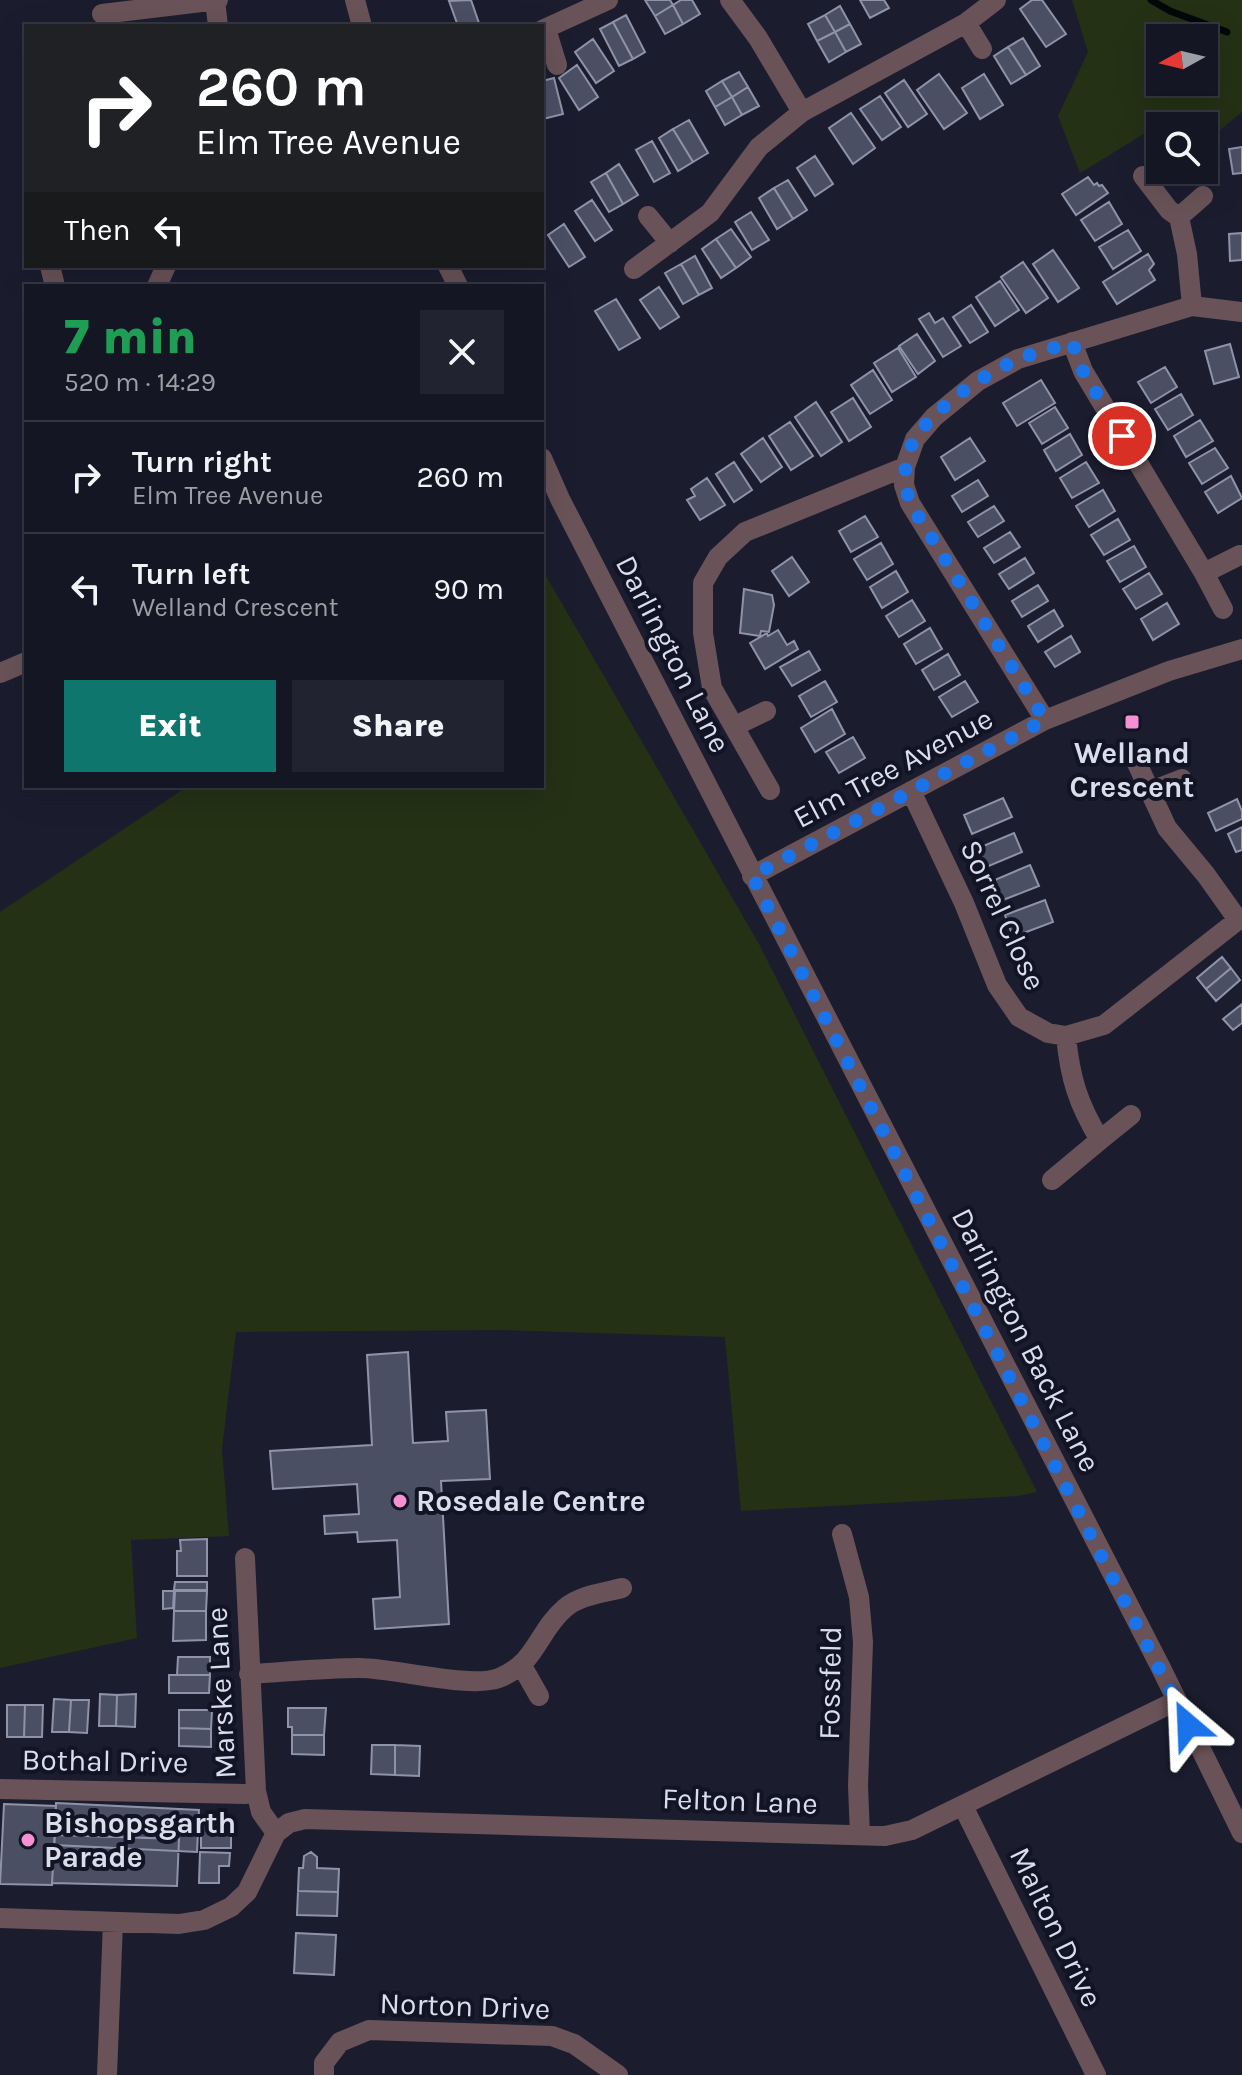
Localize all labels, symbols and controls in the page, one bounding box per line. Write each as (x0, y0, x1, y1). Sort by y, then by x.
north arrow (1146, 24, 1218, 96)
map controls (1146, 24, 1218, 184)
text: 260 m (196, 54, 367, 119)
icon: right (64, 56, 168, 160)
button: search (1146, 112, 1218, 184)
text: Elm Tree Avenue (196, 121, 461, 163)
icon: left (147, 208, 191, 252)
text: Then (64, 212, 131, 248)
text: 7 min (64, 309, 197, 365)
button: close (420, 310, 504, 394)
text: 520 m · 14:29 (64, 367, 216, 398)
pin (1088, 402, 1156, 470)
icon: arrive (1100, 414, 1144, 458)
text: Turn right (132, 444, 272, 480)
icon: right (64, 455, 108, 499)
text: 260 m (416, 459, 504, 495)
text: Elm Tree Avenue (132, 480, 323, 511)
street label: Darlington Lane (608, 549, 738, 759)
text: Turn left (132, 556, 250, 592)
icon: left (64, 567, 108, 611)
text: 90 m (434, 571, 504, 607)
text: Welland Crescent (132, 592, 339, 623)
button: Exit (64, 680, 276, 772)
button: Share (292, 680, 504, 772)
street label: Elm Tree Avenue (787, 700, 999, 836)
marker: Welland Crescent (1123, 713, 1141, 731)
place label: Welland Crescent (1070, 735, 1195, 805)
street label: Sorrel Close (953, 834, 1053, 996)
street label: Darlington Back Lane (944, 1202, 1108, 1478)
place label: Rosedale Centre (416, 1483, 646, 1519)
marker: Rosedale Centre (391, 1492, 409, 1510)
street label: Marske Lane (199, 1606, 243, 1780)
street label: Fossfeld (811, 1626, 849, 1740)
position arrow (1146, 1683, 1230, 1767)
street label: Bothal Drive (21, 1742, 189, 1780)
street label: Felton Lane (662, 1780, 818, 1822)
place label: Bishopsgarth Parade (44, 1805, 236, 1875)
marker: Bishopsgarth Parade (19, 1831, 37, 1849)
street label: Malton Drive (1002, 1841, 1110, 2013)
street label: Norton Drive (379, 1985, 551, 2027)

